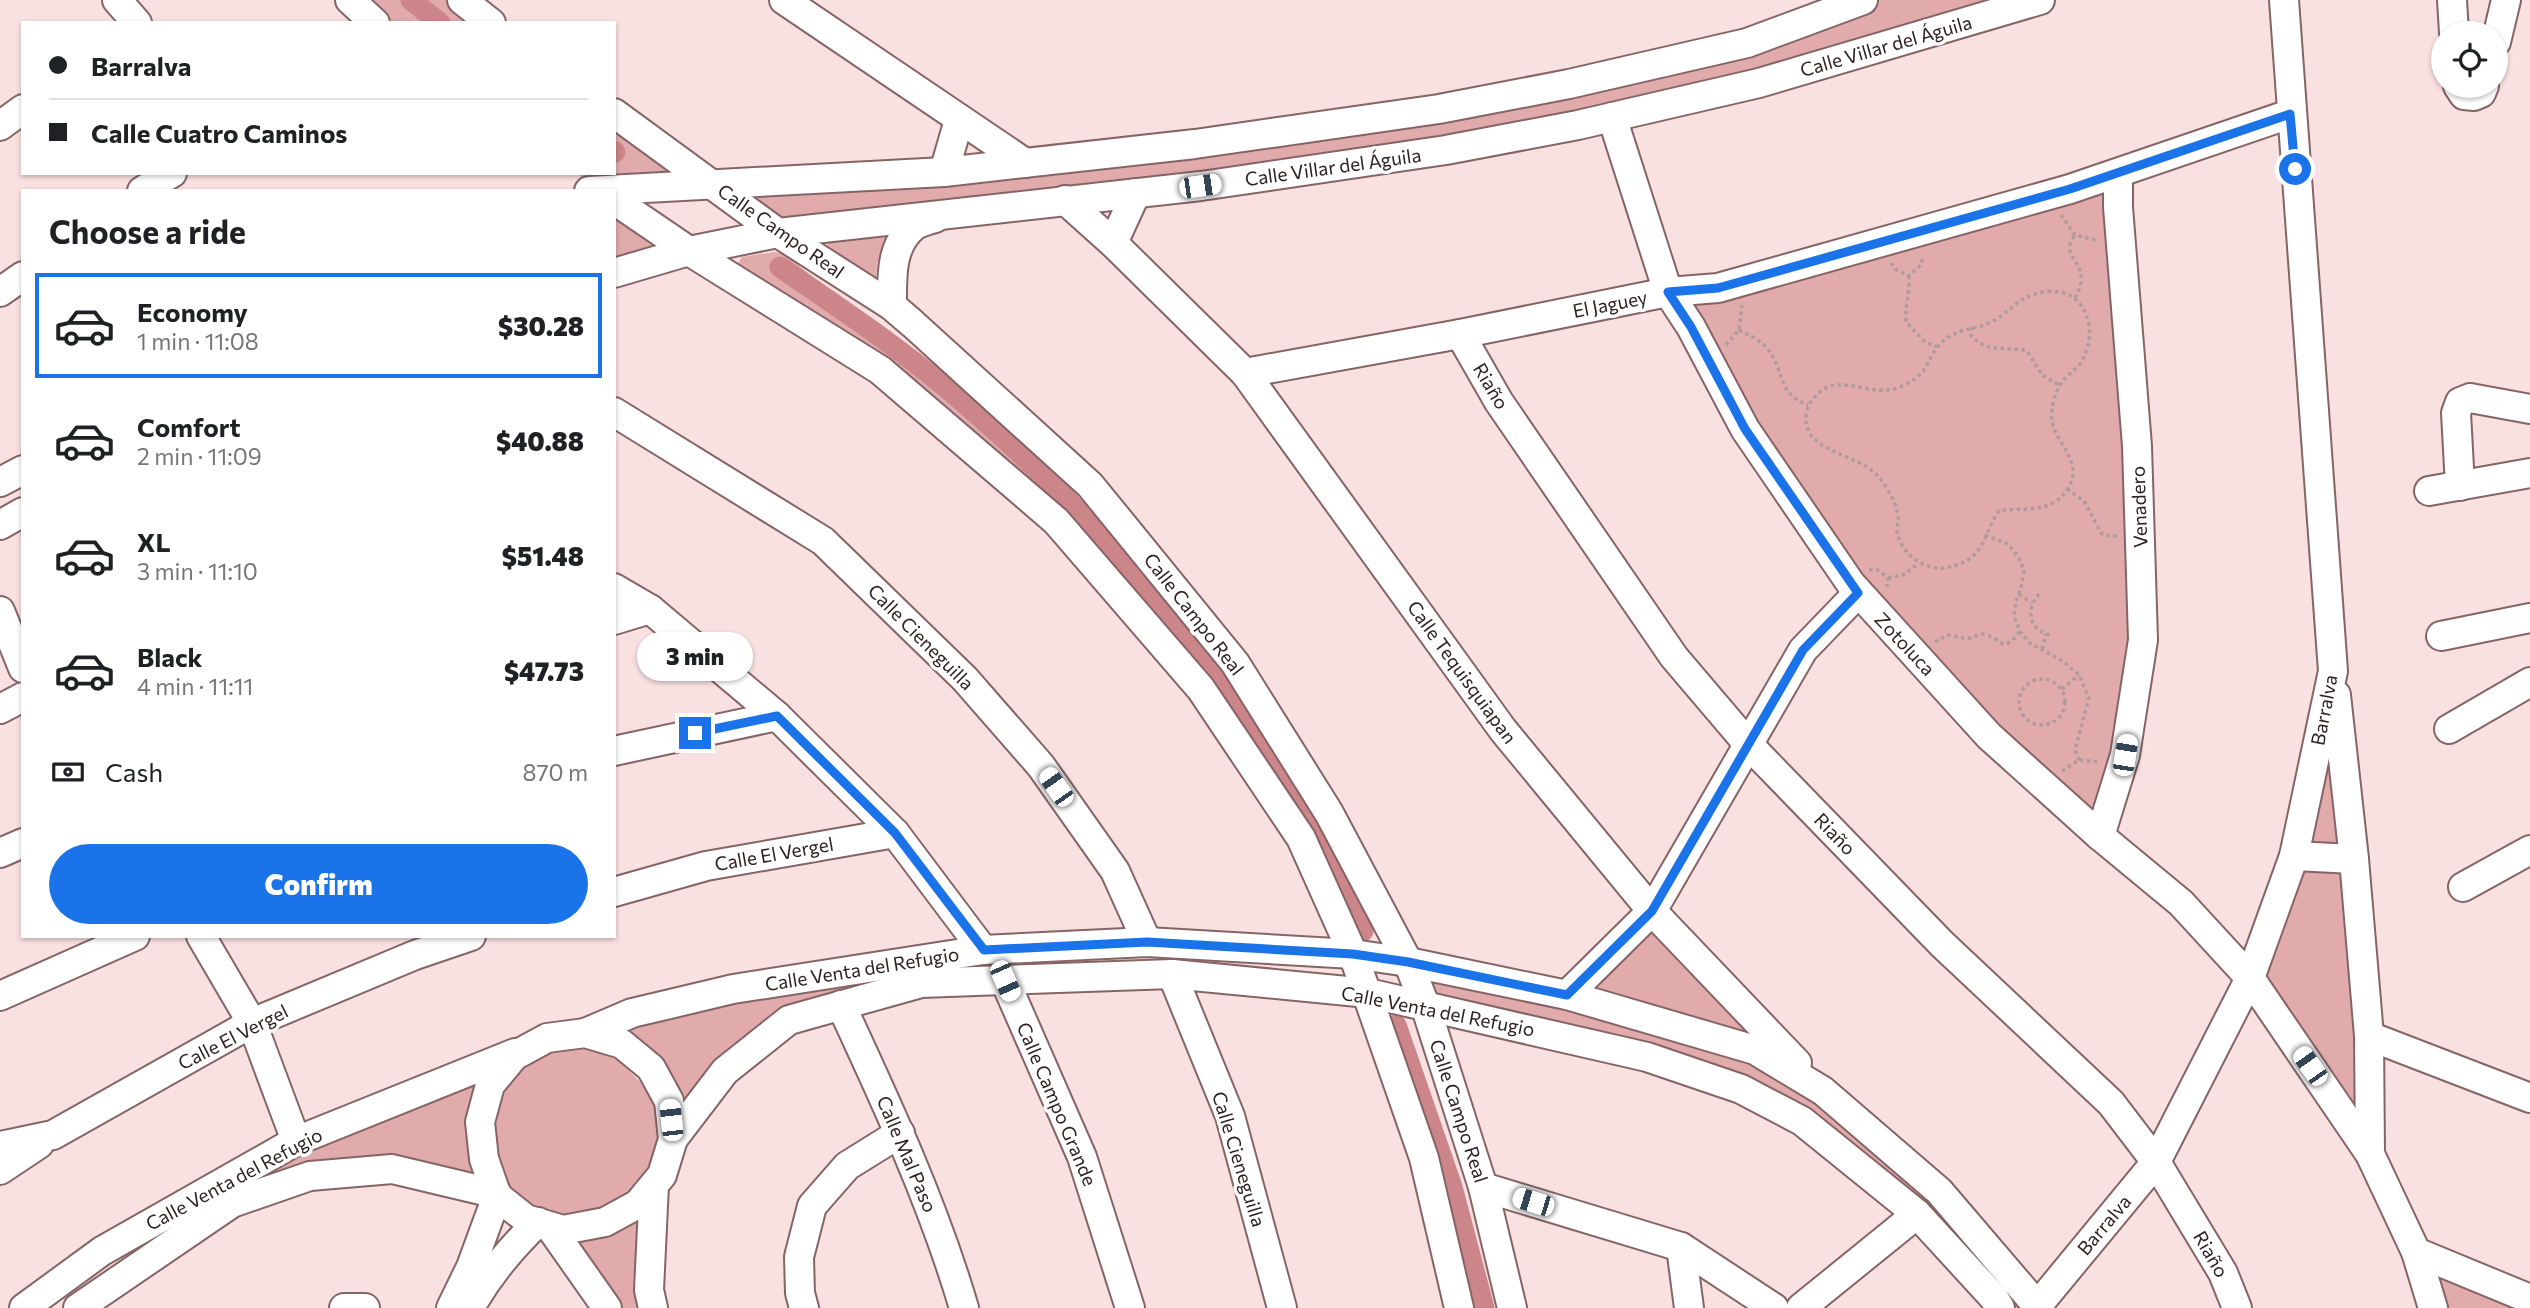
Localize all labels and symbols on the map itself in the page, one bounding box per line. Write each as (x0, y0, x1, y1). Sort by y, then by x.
street label: Calle Villar del Águila (1797, 10, 1974, 81)
street label: Calle Villar del Águila (1243, 143, 1423, 190)
route start (2279, 153, 2311, 185)
car (1178, 173, 1223, 199)
street label: Calle Campo Real (714, 178, 849, 283)
street label: El Jaguey (1571, 285, 1649, 322)
street label: Riaño (1469, 358, 1514, 413)
street label: Venadero (2126, 466, 2151, 548)
street label: Calle Campo Real (1139, 548, 1249, 679)
street label: Calle Cieneguilla (864, 579, 979, 694)
street label: Calle Tequisquiapan (1403, 596, 1522, 748)
street label: Zotoluca (1870, 607, 1940, 680)
callout: 3 min (637, 632, 753, 680)
street label: Barralva (2305, 673, 2342, 747)
route end (679, 717, 711, 749)
car (2112, 733, 2139, 777)
car (1036, 764, 1077, 810)
street label: Riaño (1810, 808, 1861, 860)
street label: Calle El Vergel (713, 832, 835, 875)
street label: Calle Venta del Refugio (763, 942, 961, 995)
car (987, 958, 1024, 1004)
street label: Calle Venta del Refugio (1340, 980, 1537, 1041)
street label: Calle El Vergel (174, 999, 292, 1074)
street label: Calle Campo Grande (1013, 1019, 1102, 1189)
street label: Calle Campo Real (1426, 1036, 1493, 1185)
car (2290, 1043, 2331, 1089)
street label: Calle Cieneguilla (1208, 1088, 1271, 1229)
street label: Calle Mal Paso (873, 1092, 942, 1216)
car (659, 1098, 684, 1142)
street label: Calle Venta del Refugio (142, 1122, 326, 1235)
car (1510, 1186, 1557, 1218)
street label: Barralva (2072, 1190, 2135, 1259)
street label: Riaño (2189, 1226, 2234, 1281)

